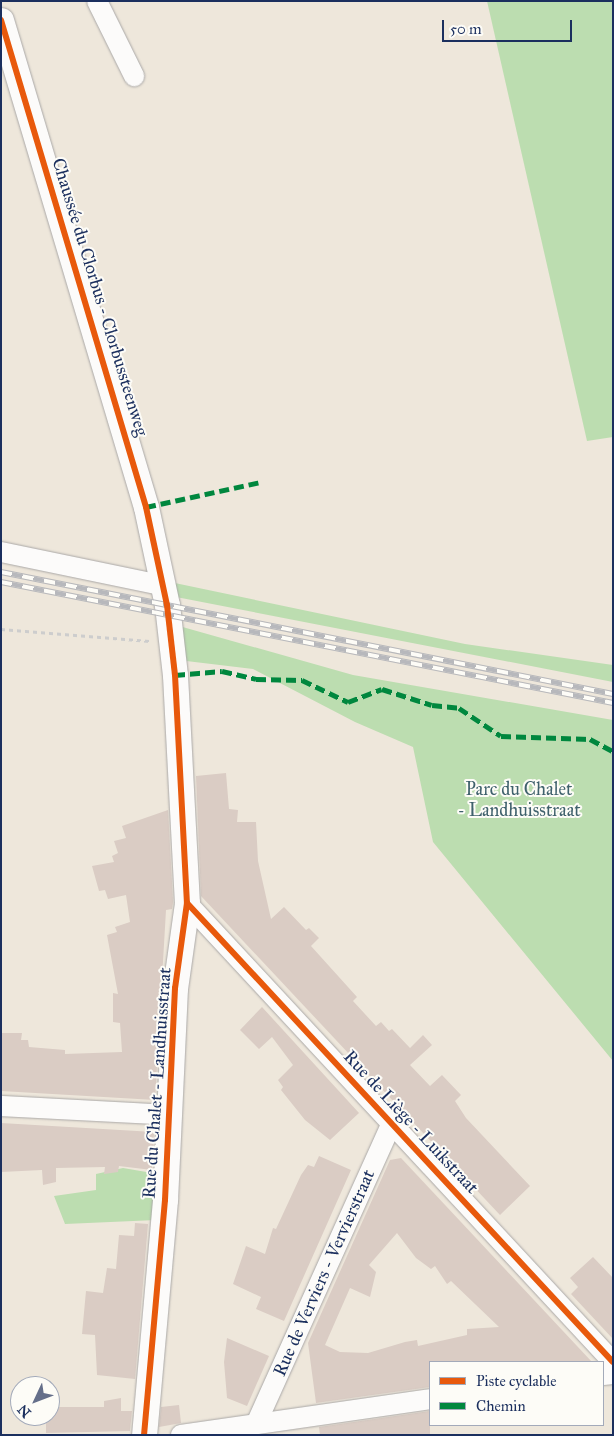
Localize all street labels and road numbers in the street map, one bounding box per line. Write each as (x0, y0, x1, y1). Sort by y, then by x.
street label: Chaussée du Clorbus - Clorbussteenweg (47, 155, 153, 439)
street label: Rue du Chalet - Landhuisstraat (138, 967, 176, 1199)
street label: Rue de Liège - Luikstraat (339, 1046, 483, 1198)
street label: Rue de Verviers - Vervierstraat (269, 1166, 379, 1380)

